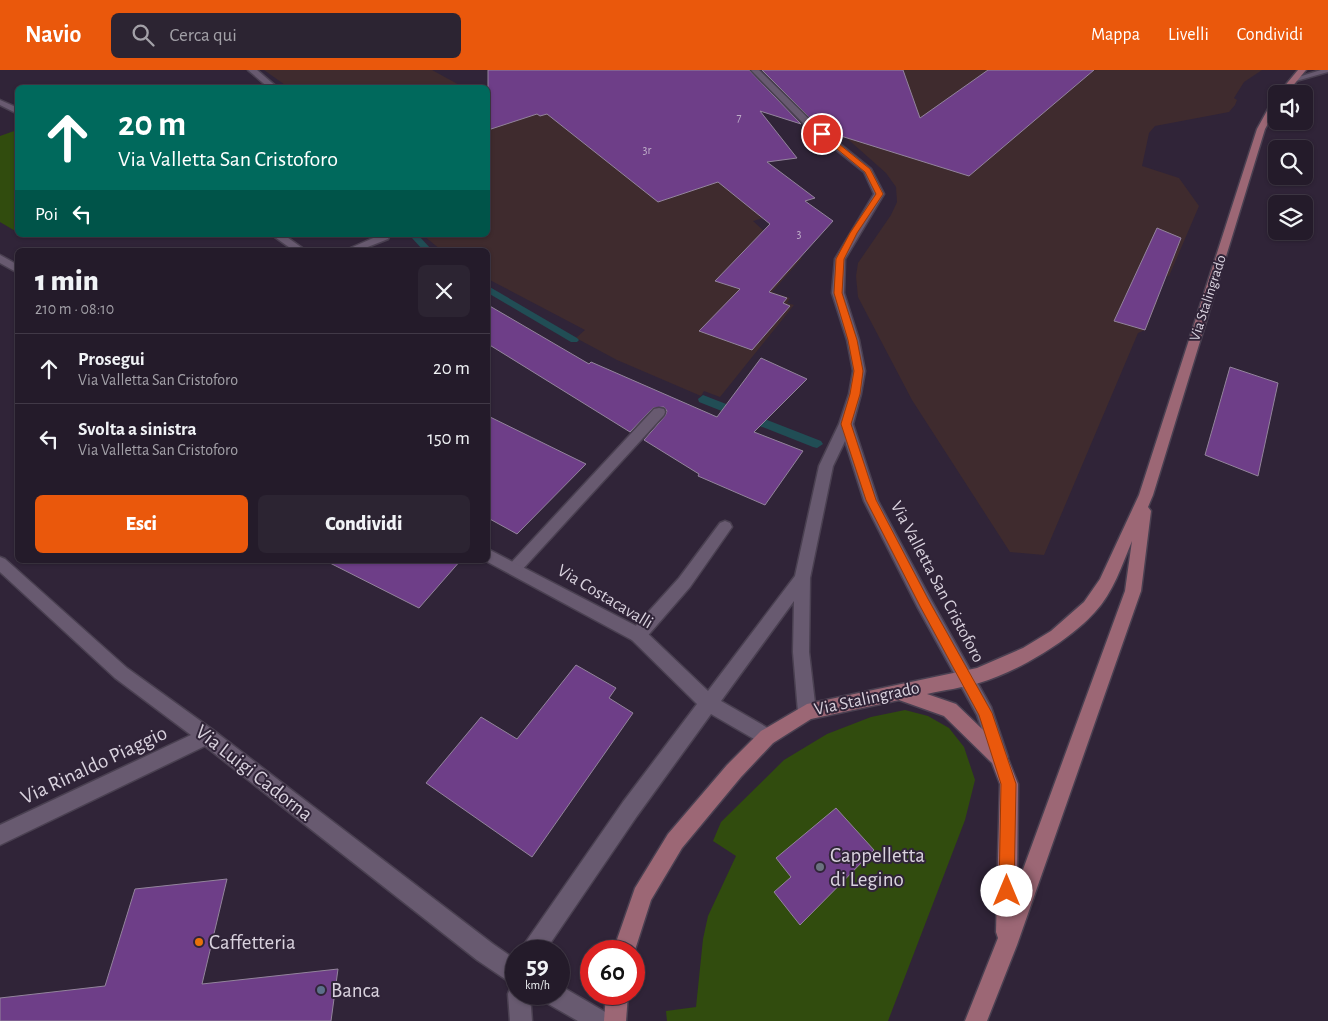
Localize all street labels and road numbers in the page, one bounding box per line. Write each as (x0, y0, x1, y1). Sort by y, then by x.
street label: Via Stalingrado (1187, 253, 1229, 343)
street label: Via Valletta San Cristoforo (887, 498, 987, 666)
street label: Via Costacavalli (554, 561, 656, 633)
street label: Via Stalingrado (813, 679, 921, 719)
street label: Via Luigi Cadorna (191, 721, 317, 825)
street label: Via Rinaldo Piaggio (18, 722, 170, 808)

